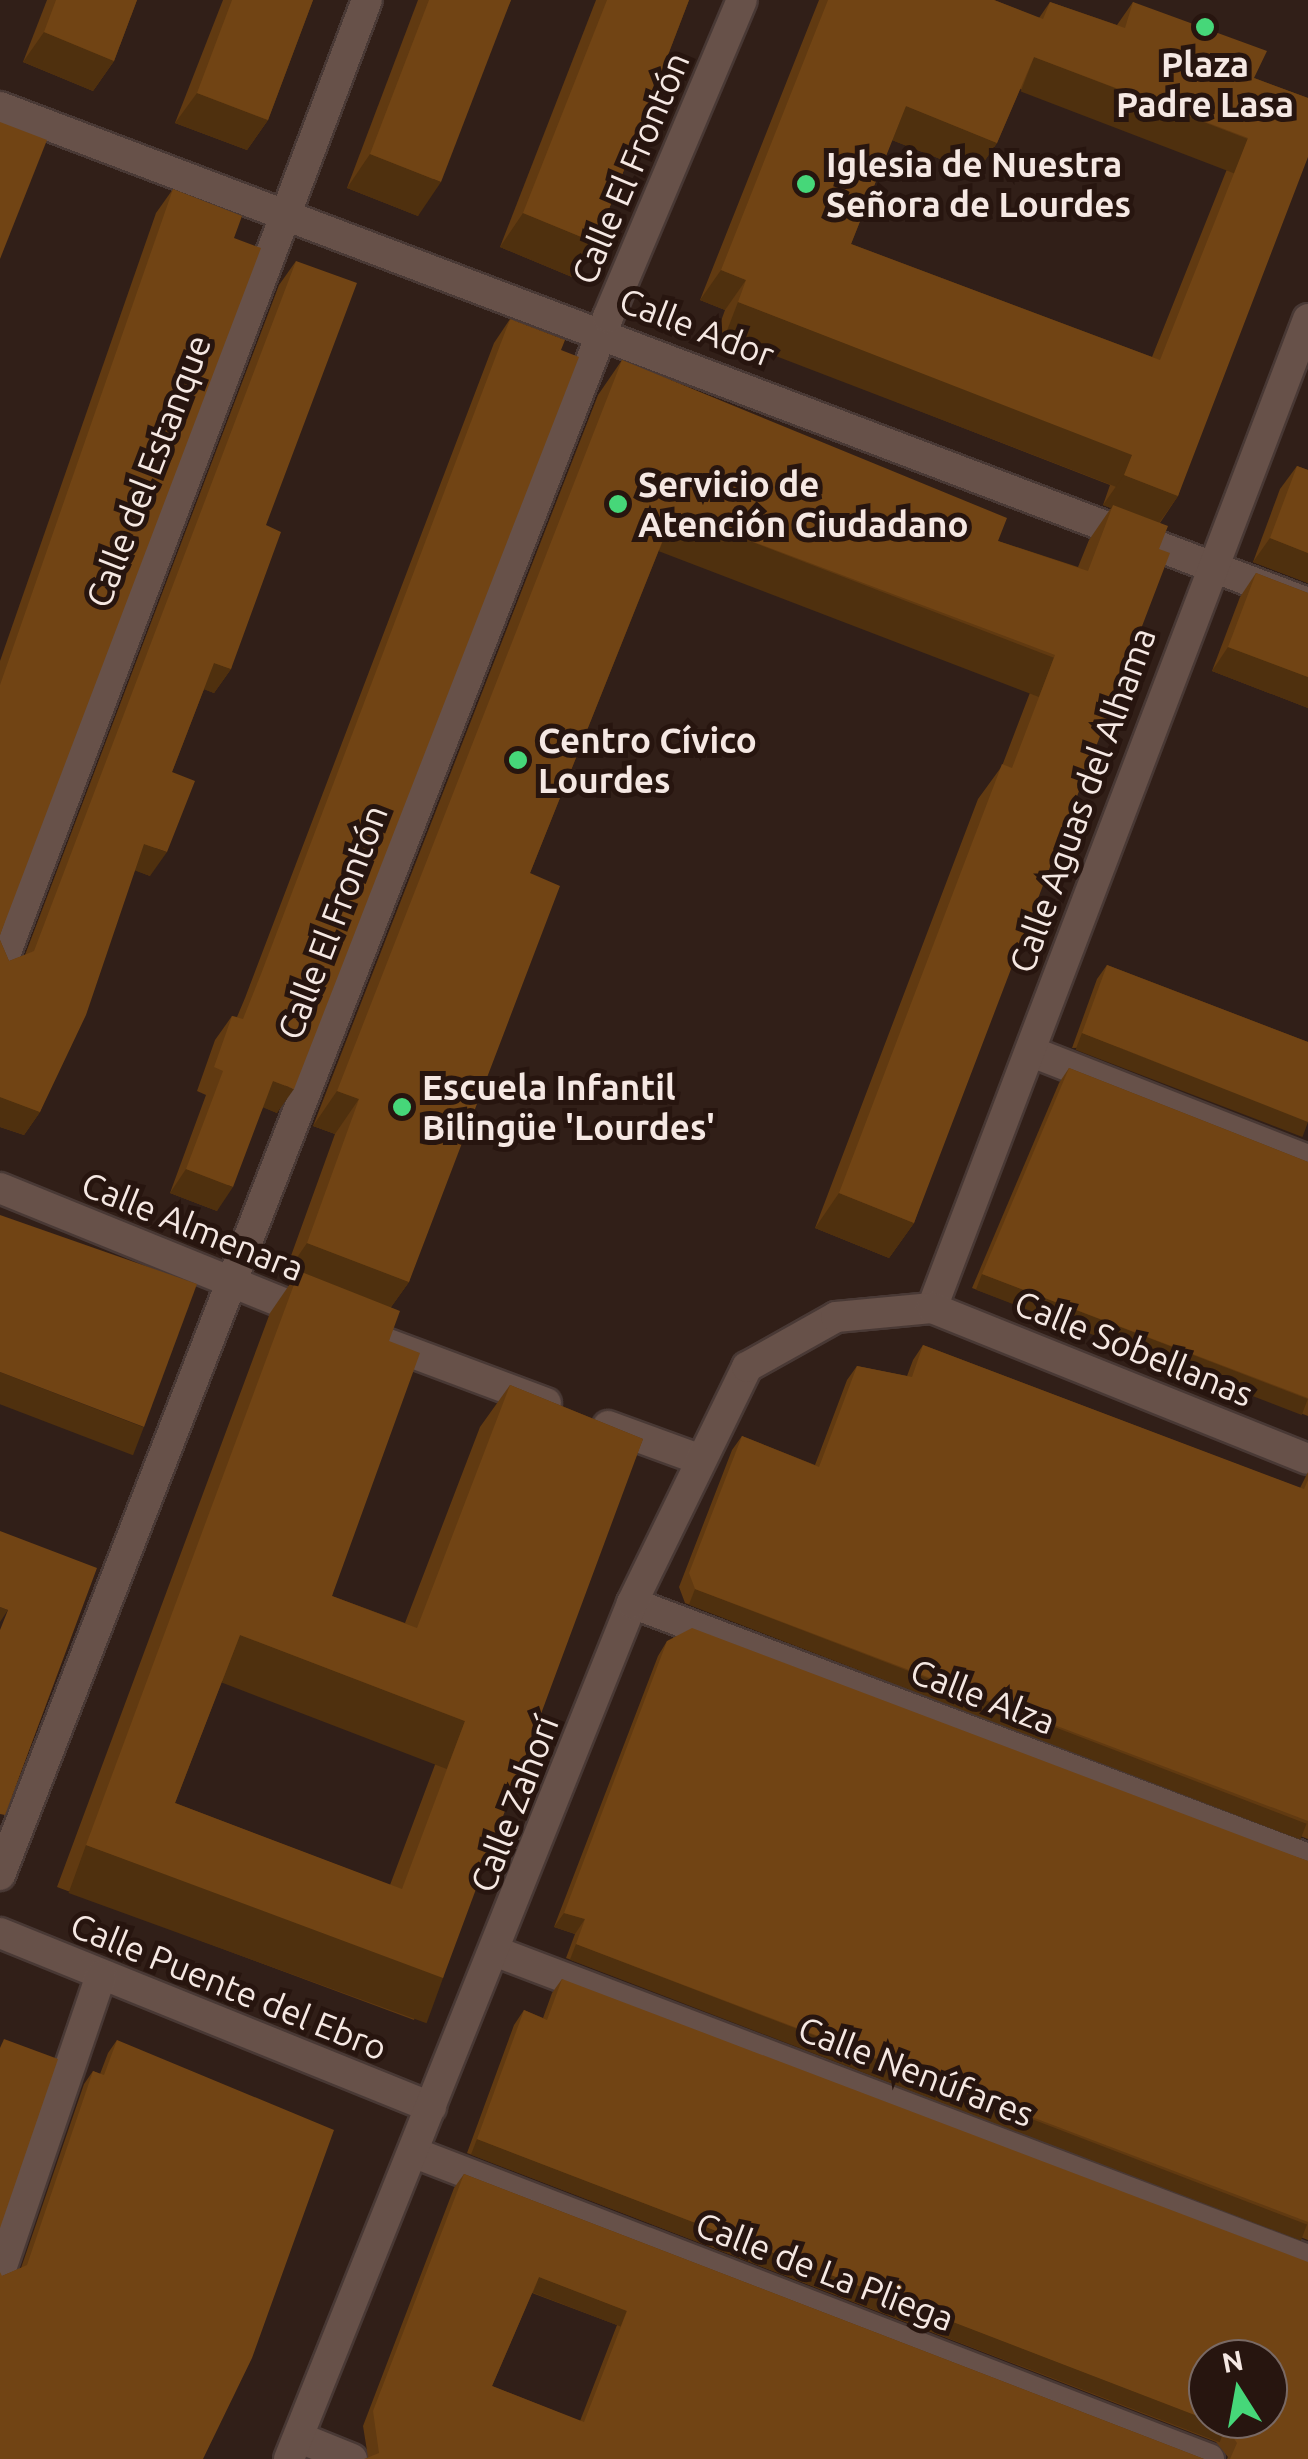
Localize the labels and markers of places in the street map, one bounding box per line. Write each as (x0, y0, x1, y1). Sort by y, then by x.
marker: Plaza Padre Lasa (1194, 16, 1216, 38)
place label: Plaza Padre Lasa (1116, 43, 1294, 125)
place label: Iglesia de Nuestra Señora de Lourdes (826, 143, 1131, 225)
marker: Iglesia de Nuestra Señora de Lourdes (795, 173, 817, 195)
place label: Servicio de Atención Ciudadano (638, 463, 969, 545)
marker: Servicio de Atención Ciudadano (607, 493, 629, 515)
place label: Centro Cívico Lourdes (538, 719, 757, 801)
marker: Centro Cívico Lourdes (507, 749, 529, 771)
place label: Escuela Infantil Bilingüe 'Lourdes' (422, 1066, 715, 1148)
marker: Escuela Infantil Bilingüe 'Lourdes' (391, 1096, 413, 1118)

